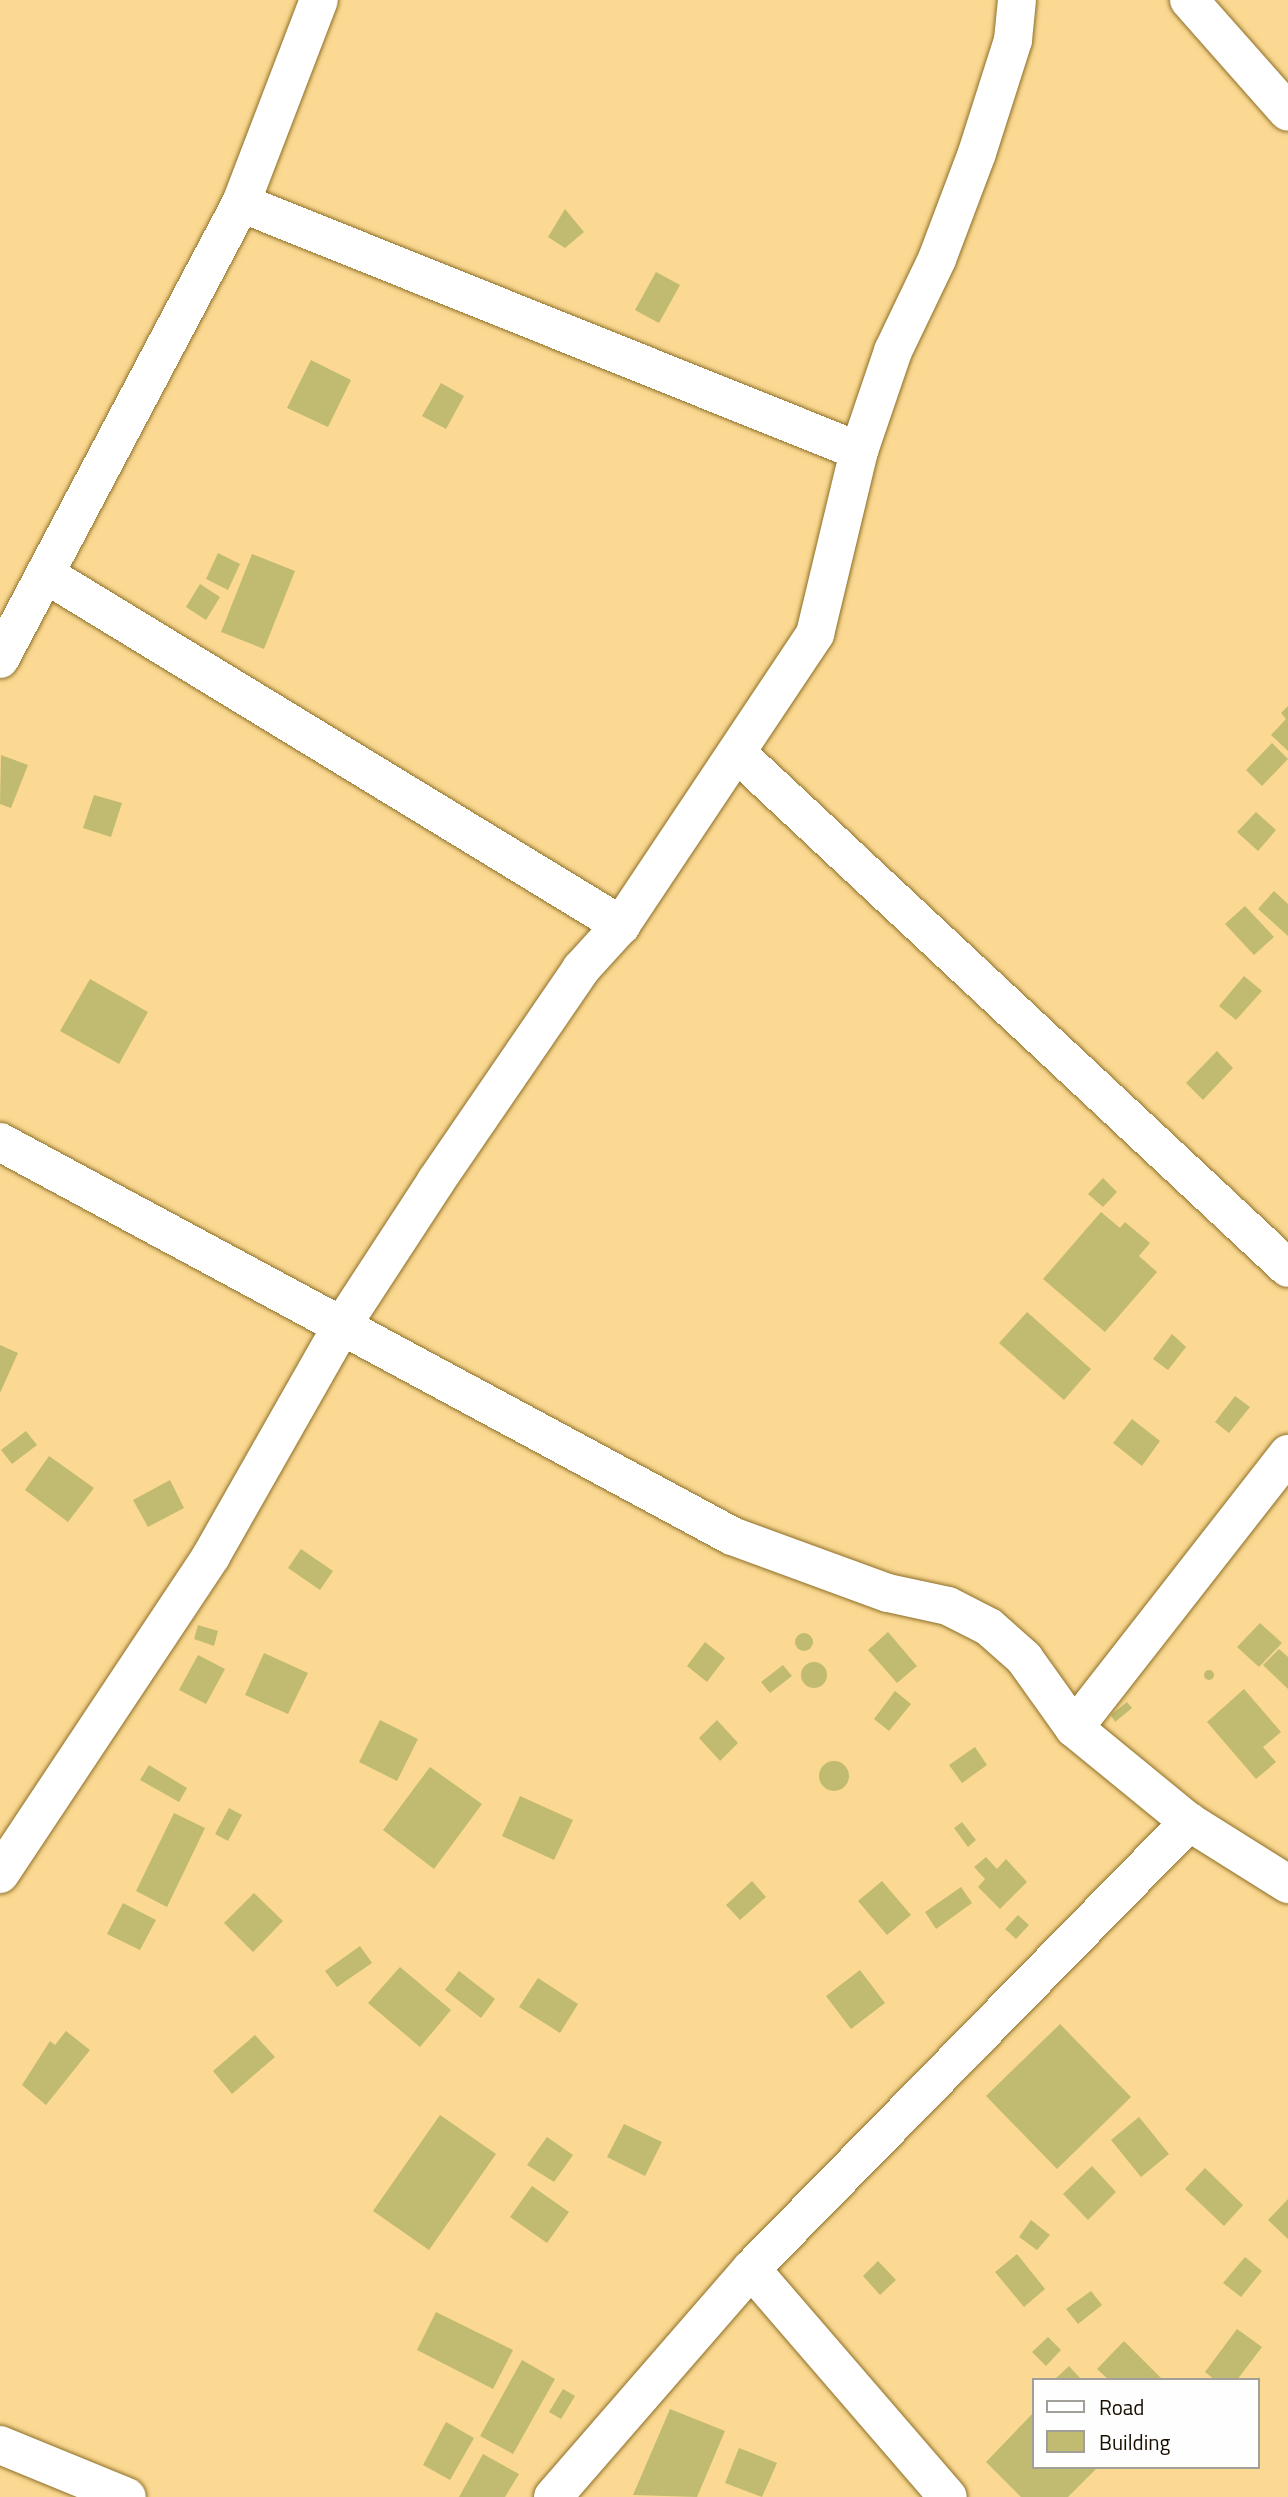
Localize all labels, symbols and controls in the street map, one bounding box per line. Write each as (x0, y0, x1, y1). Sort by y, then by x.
legend (1032, 2378, 1260, 2469)
text: Road (1099, 2391, 1144, 2423)
text: Building (1099, 2426, 1170, 2458)

